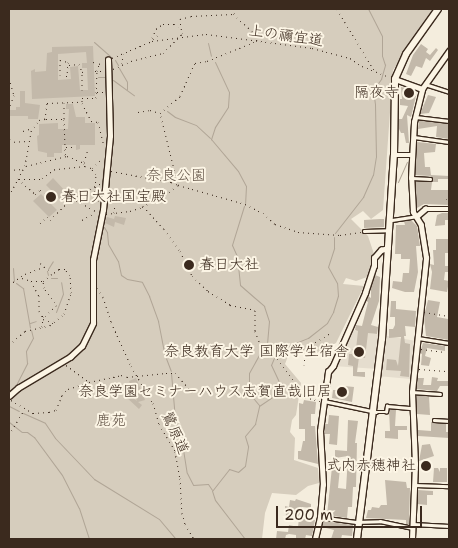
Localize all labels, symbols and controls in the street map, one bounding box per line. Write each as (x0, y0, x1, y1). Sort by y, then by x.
street label: 上の禰宜道 (248, 22, 324, 50)
place label: 隔夜寺 (354, 84, 399, 102)
marker: 隔夜寺 (403, 87, 415, 99)
park label: 奈良公園 (146, 167, 206, 185)
place label: 春日大社国宝殿 (61, 188, 166, 206)
marker: 春日大社国宝殿 (45, 191, 57, 203)
place label: 春日大社 (199, 256, 259, 274)
marker: 春日大社 (183, 259, 195, 271)
place label: 奈良教育大学 国際学生宿舎 (164, 343, 349, 361)
marker: 奈良教育大学 国際学生宿舎 (353, 346, 365, 358)
place label: 奈良学園セミナーハウス志賀直哉旧居 (77, 383, 332, 401)
marker: 奈良学園セミナーハウス志賀直哉旧居 (336, 386, 348, 398)
street label: 鷺原道 (158, 409, 192, 457)
park label: 鹿苑 (96, 412, 126, 430)
place label: 式内赤穂神社 (326, 457, 416, 475)
marker: 式内赤穂神社 (420, 460, 432, 472)
scale bar (278, 496, 424, 528)
text: 200 m (284, 505, 333, 525)

